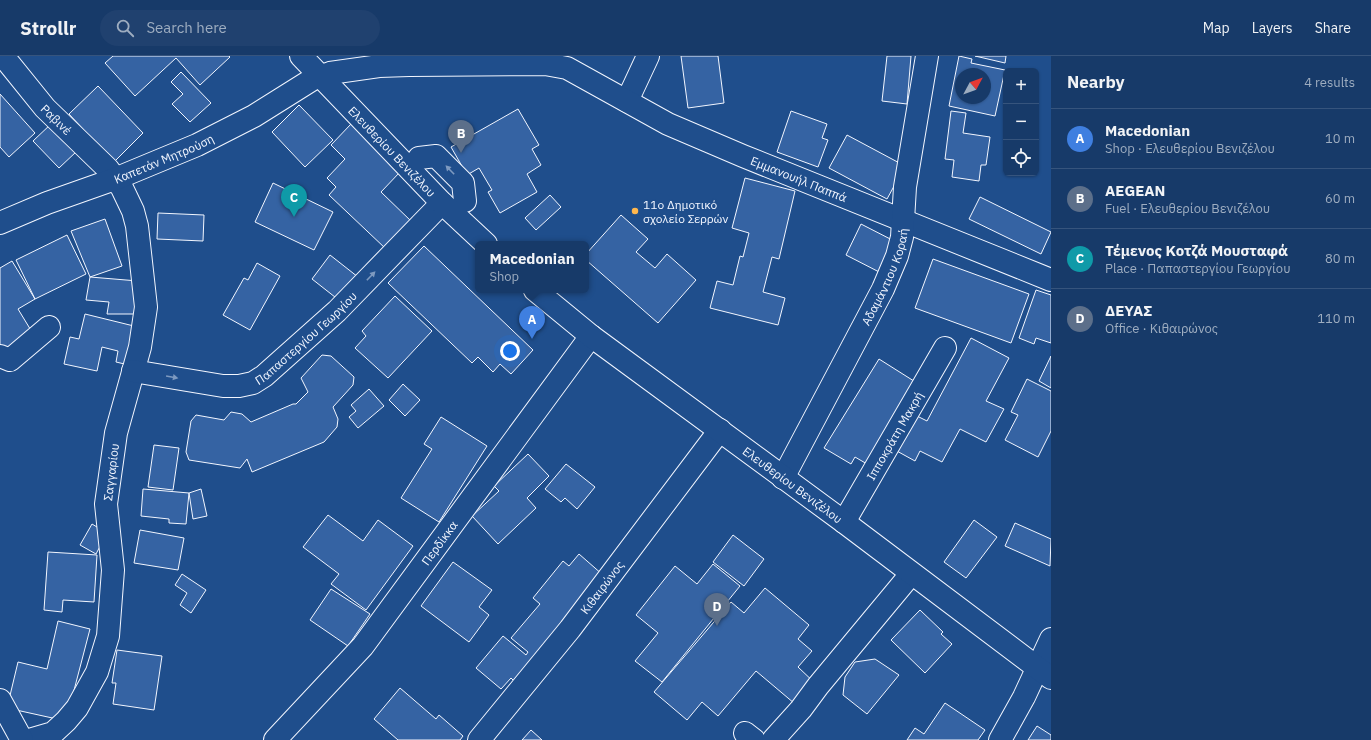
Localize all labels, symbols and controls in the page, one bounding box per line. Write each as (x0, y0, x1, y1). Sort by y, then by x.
search box (100, 10, 380, 46)
text: Strollr (20, 16, 76, 40)
icon: search (114, 17, 136, 39)
text: Search here (146, 18, 227, 37)
text: Map (1203, 19, 1230, 37)
text: Layers (1252, 19, 1293, 37)
text: Share (1315, 19, 1351, 37)
north arrow (955, 68, 991, 104)
map controls (1003, 68, 1039, 176)
button: + (1003, 68, 1039, 104)
text: Nearby (1067, 71, 1125, 93)
text: 4 results (1304, 74, 1355, 91)
street label: Ραβινέ (38, 101, 75, 138)
street label: Ελευθερίου Βενιζέλου (345, 103, 439, 200)
button: − (1003, 104, 1039, 140)
pin: B (448, 120, 474, 153)
text: Macedonian (1105, 121, 1190, 140)
street label: Καπετάν Μητρούση (111, 130, 216, 186)
text: A (1076, 130, 1084, 147)
text: 10 m (1325, 130, 1355, 147)
button: locate (1003, 140, 1039, 176)
text: Shop · Ελευθερίου Βενιζέλου (1105, 140, 1275, 157)
street label: Εμμανουήλ Παππά (749, 152, 850, 205)
one-way arrow (445, 165, 454, 175)
text: AEGEAN (1105, 181, 1165, 200)
pin: C (281, 184, 307, 217)
text: B (1076, 190, 1084, 207)
text: 60 m (1325, 190, 1355, 207)
place label: 11ο Δημοτικό σχολείο Σερρών (643, 197, 729, 226)
text: Fuel · Ελευθερίου Βενιζέλου (1105, 200, 1270, 217)
marker: 11ο Δημοτικό σχολείο Σερρών (630, 206, 640, 216)
street label: Αδαμάντιου Κοραή (858, 228, 910, 328)
popup (475, 241, 589, 293)
text: Τέμενος Κοτζά Μουσταφά (1105, 241, 1288, 260)
text: Macedonian (489, 249, 575, 268)
text: C (1076, 250, 1084, 267)
text: 80 m (1325, 250, 1355, 267)
text: Place · Παπαστεργίου Γεωργίου (1105, 260, 1291, 277)
text: Shop (489, 268, 519, 285)
one-way arrow (366, 271, 376, 281)
street label: Παπαστεργίου Γεωργίου (252, 288, 360, 388)
text: ΔΕΥΑΣ (1105, 301, 1152, 320)
pin: A (519, 306, 545, 339)
text: D (1075, 310, 1085, 327)
text: 110 m (1317, 310, 1355, 327)
text: Office · Κιθαιρώνος (1105, 320, 1218, 337)
your location (500, 341, 520, 361)
one-way arrow (166, 374, 178, 380)
street label: Ιπποκράτη Μακρή (863, 389, 926, 483)
street label: Σαγγαρίου (100, 442, 122, 502)
street label: Ελευθερίου Βενιζέλου (740, 443, 846, 526)
street label: Περδίκκα (418, 517, 461, 568)
street label: Κιθαιρώνος (577, 557, 627, 617)
pin: D (704, 593, 730, 626)

